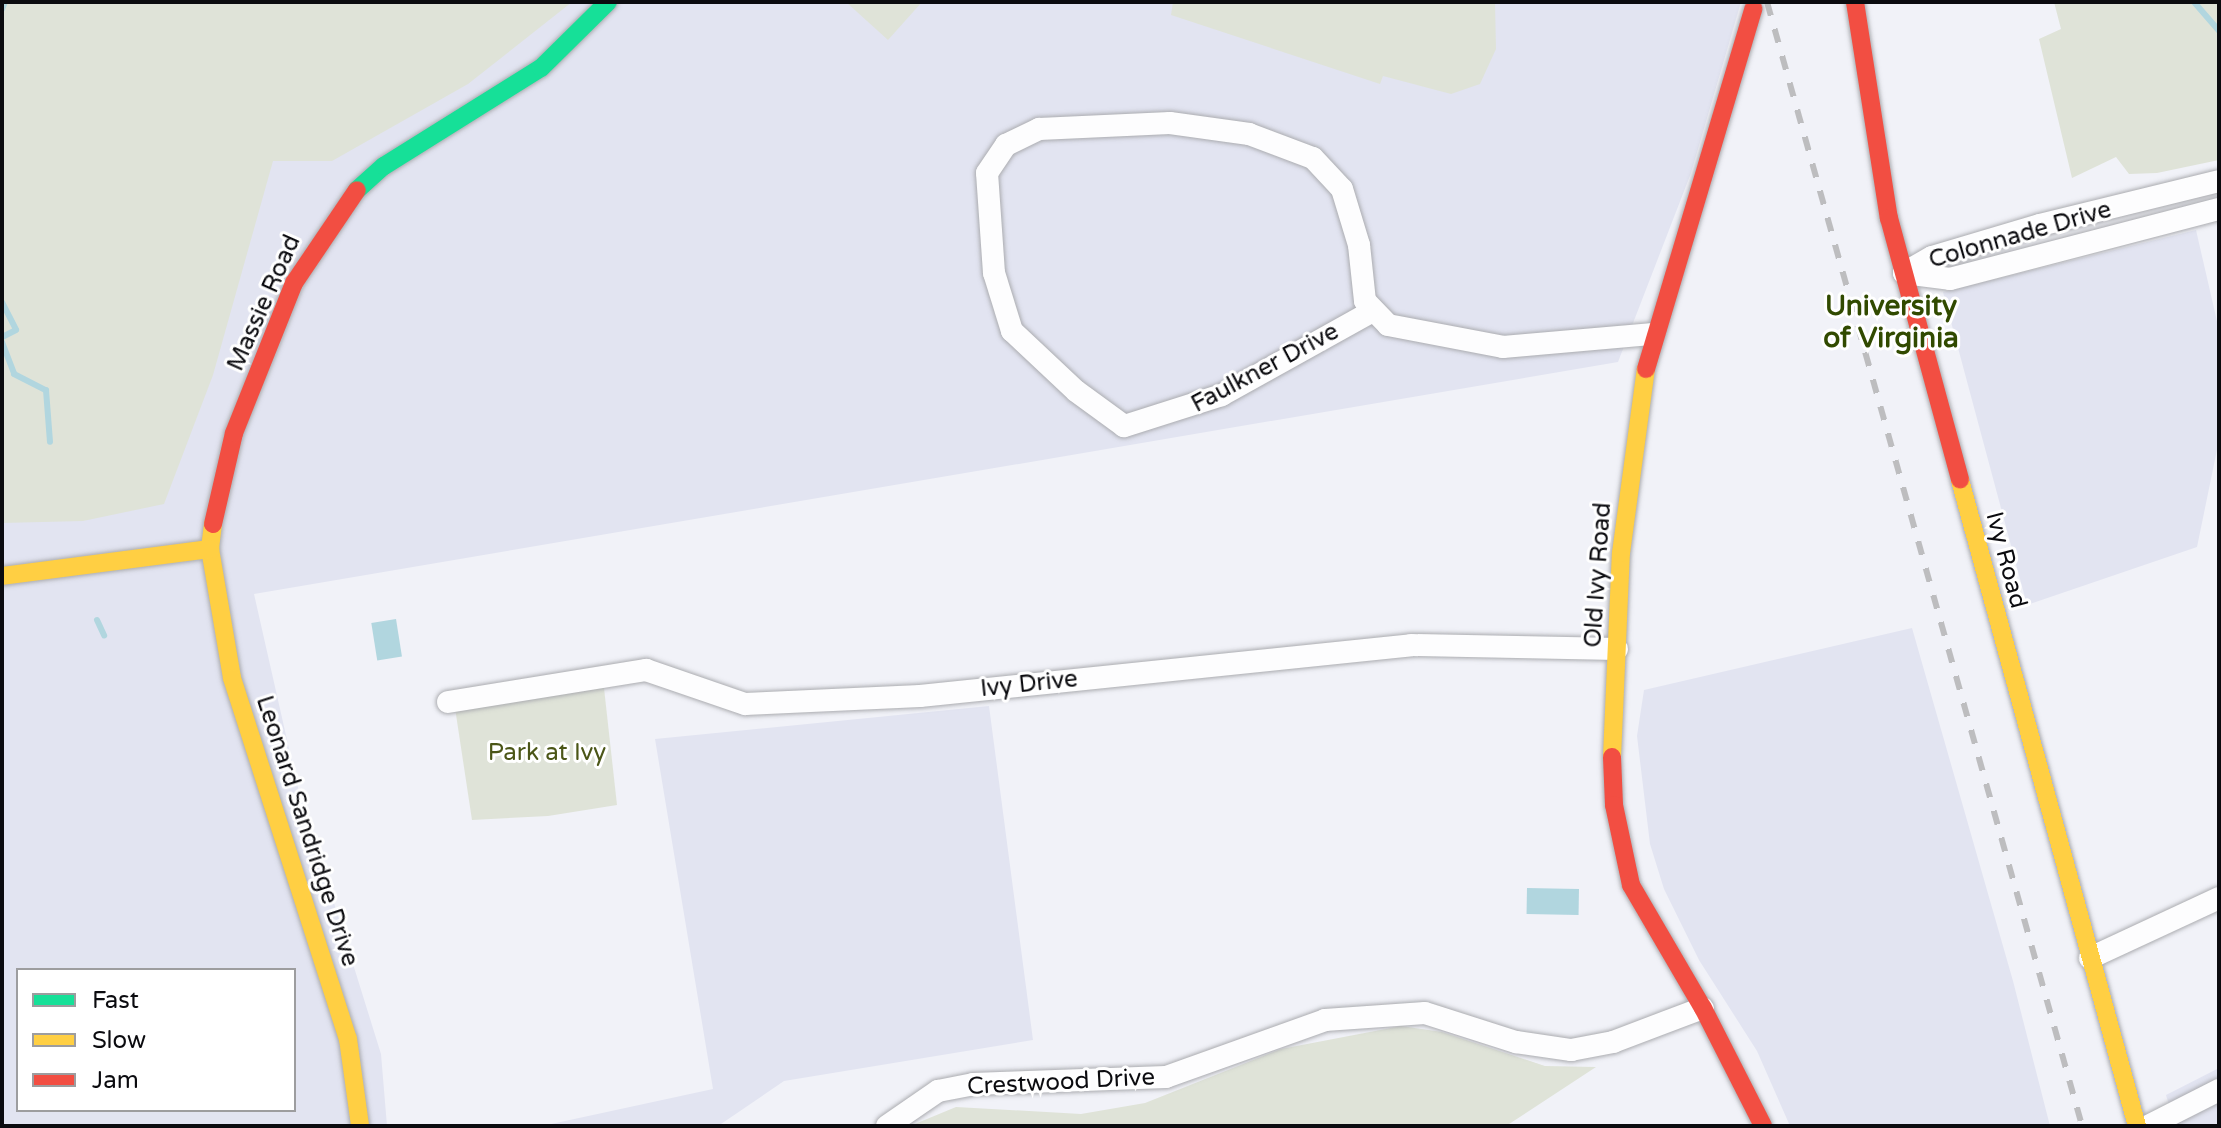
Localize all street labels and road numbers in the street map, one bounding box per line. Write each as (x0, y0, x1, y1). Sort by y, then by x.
street label: Colonnade Drive (1926, 195, 2114, 275)
street label: Massie Road (221, 231, 307, 375)
street label: Faulkner Drive (1186, 317, 1344, 419)
street label: Old Ivy Road (1579, 501, 1617, 649)
street label: Ivy Road (1979, 509, 2033, 611)
street label: Ivy Drive (979, 665, 1079, 703)
street label: Leonard Sandridge Drive (250, 692, 364, 970)
street label: Crestwood Drive (966, 1063, 1156, 1101)

